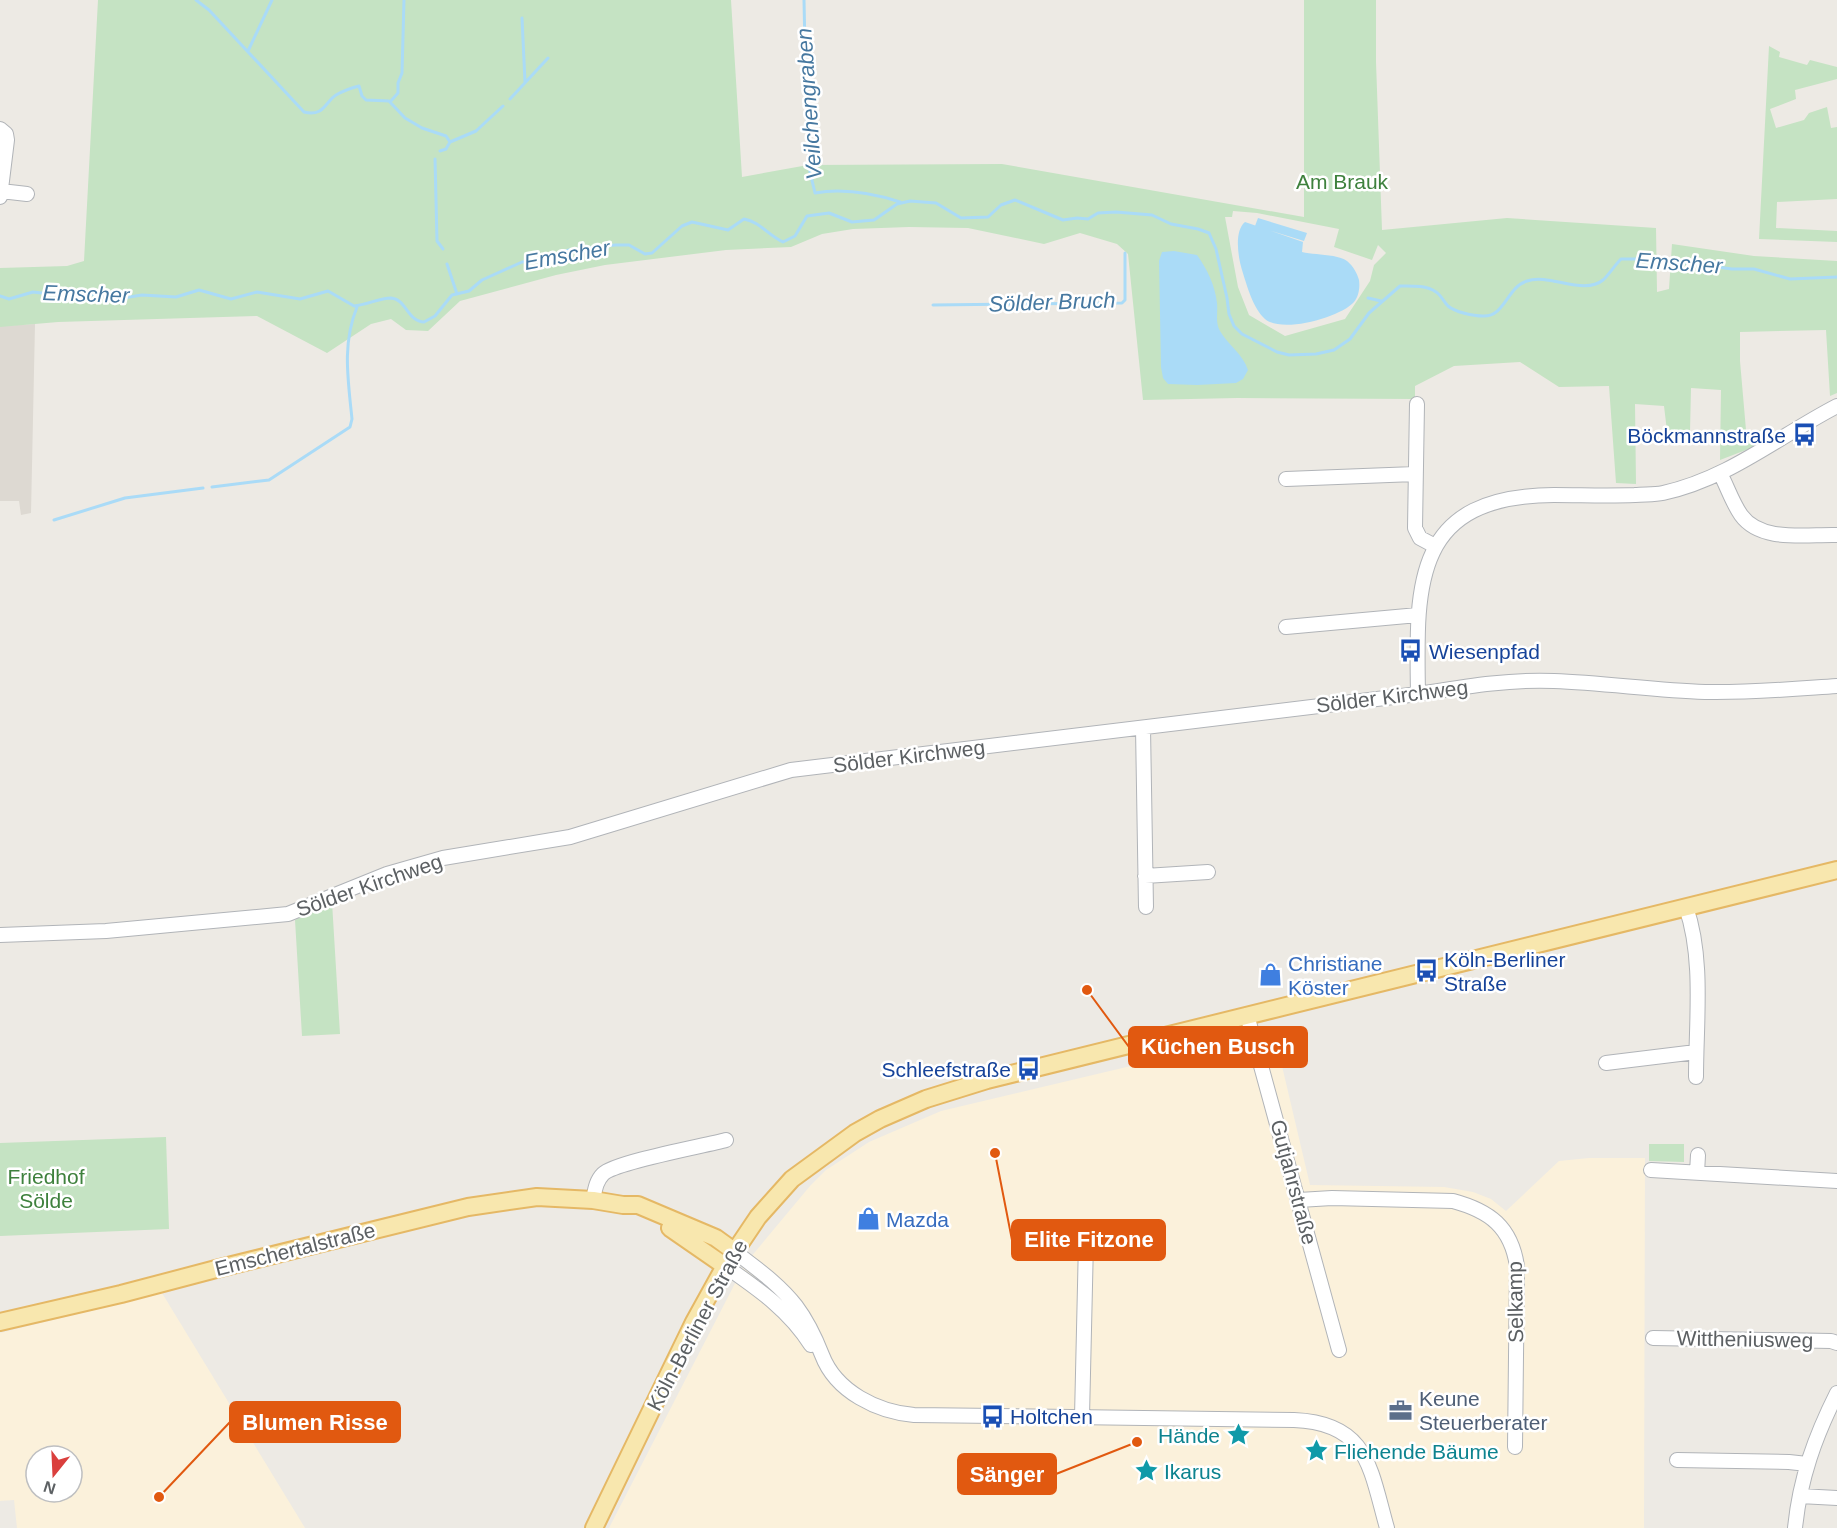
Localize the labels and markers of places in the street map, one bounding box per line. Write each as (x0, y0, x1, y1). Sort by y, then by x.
bus stop icon: Böckmannstraße (1791, 422, 1817, 448)
place label: Böckmannstraße (1627, 424, 1786, 447)
bus stop icon: Wiesenpfad (1398, 638, 1424, 664)
place label: Wiesenpfad (1429, 640, 1540, 663)
place label: Köln-Berliner Straße (1444, 948, 1565, 995)
place label: Christiane Köster (1288, 952, 1383, 999)
bus stop icon: Köln-Berliner Straße (1413, 958, 1439, 984)
shop icon: Christiane Köster (1257, 962, 1283, 988)
callout: Küchen Busch (1129, 1027, 1307, 1067)
bus stop icon: Schleefstraße (1016, 1056, 1042, 1082)
place label: Schleefstraße (881, 1058, 1011, 1081)
shop icon: Mazda (855, 1206, 881, 1232)
place label: Mazda (886, 1208, 949, 1231)
callout: Elite Fitzone (1012, 1220, 1165, 1260)
place label: Keune Steuerberater (1419, 1387, 1547, 1434)
office icon: Keune Steuerberater (1388, 1397, 1414, 1423)
callout: Blumen Risse (230, 1402, 400, 1442)
bus stop icon: Holtchen (979, 1403, 1005, 1429)
place label: Holtchen (1010, 1405, 1093, 1428)
place icon: Hände (1225, 1422, 1251, 1448)
place label: Hände (1158, 1424, 1220, 1447)
place icon: Fliehende Bäume (1303, 1438, 1329, 1464)
place label: Fliehende Bäume (1334, 1440, 1499, 1463)
callout: Sänger (958, 1454, 1056, 1494)
place icon: Ikarus (1133, 1458, 1159, 1484)
place label: Ikarus (1164, 1460, 1221, 1483)

